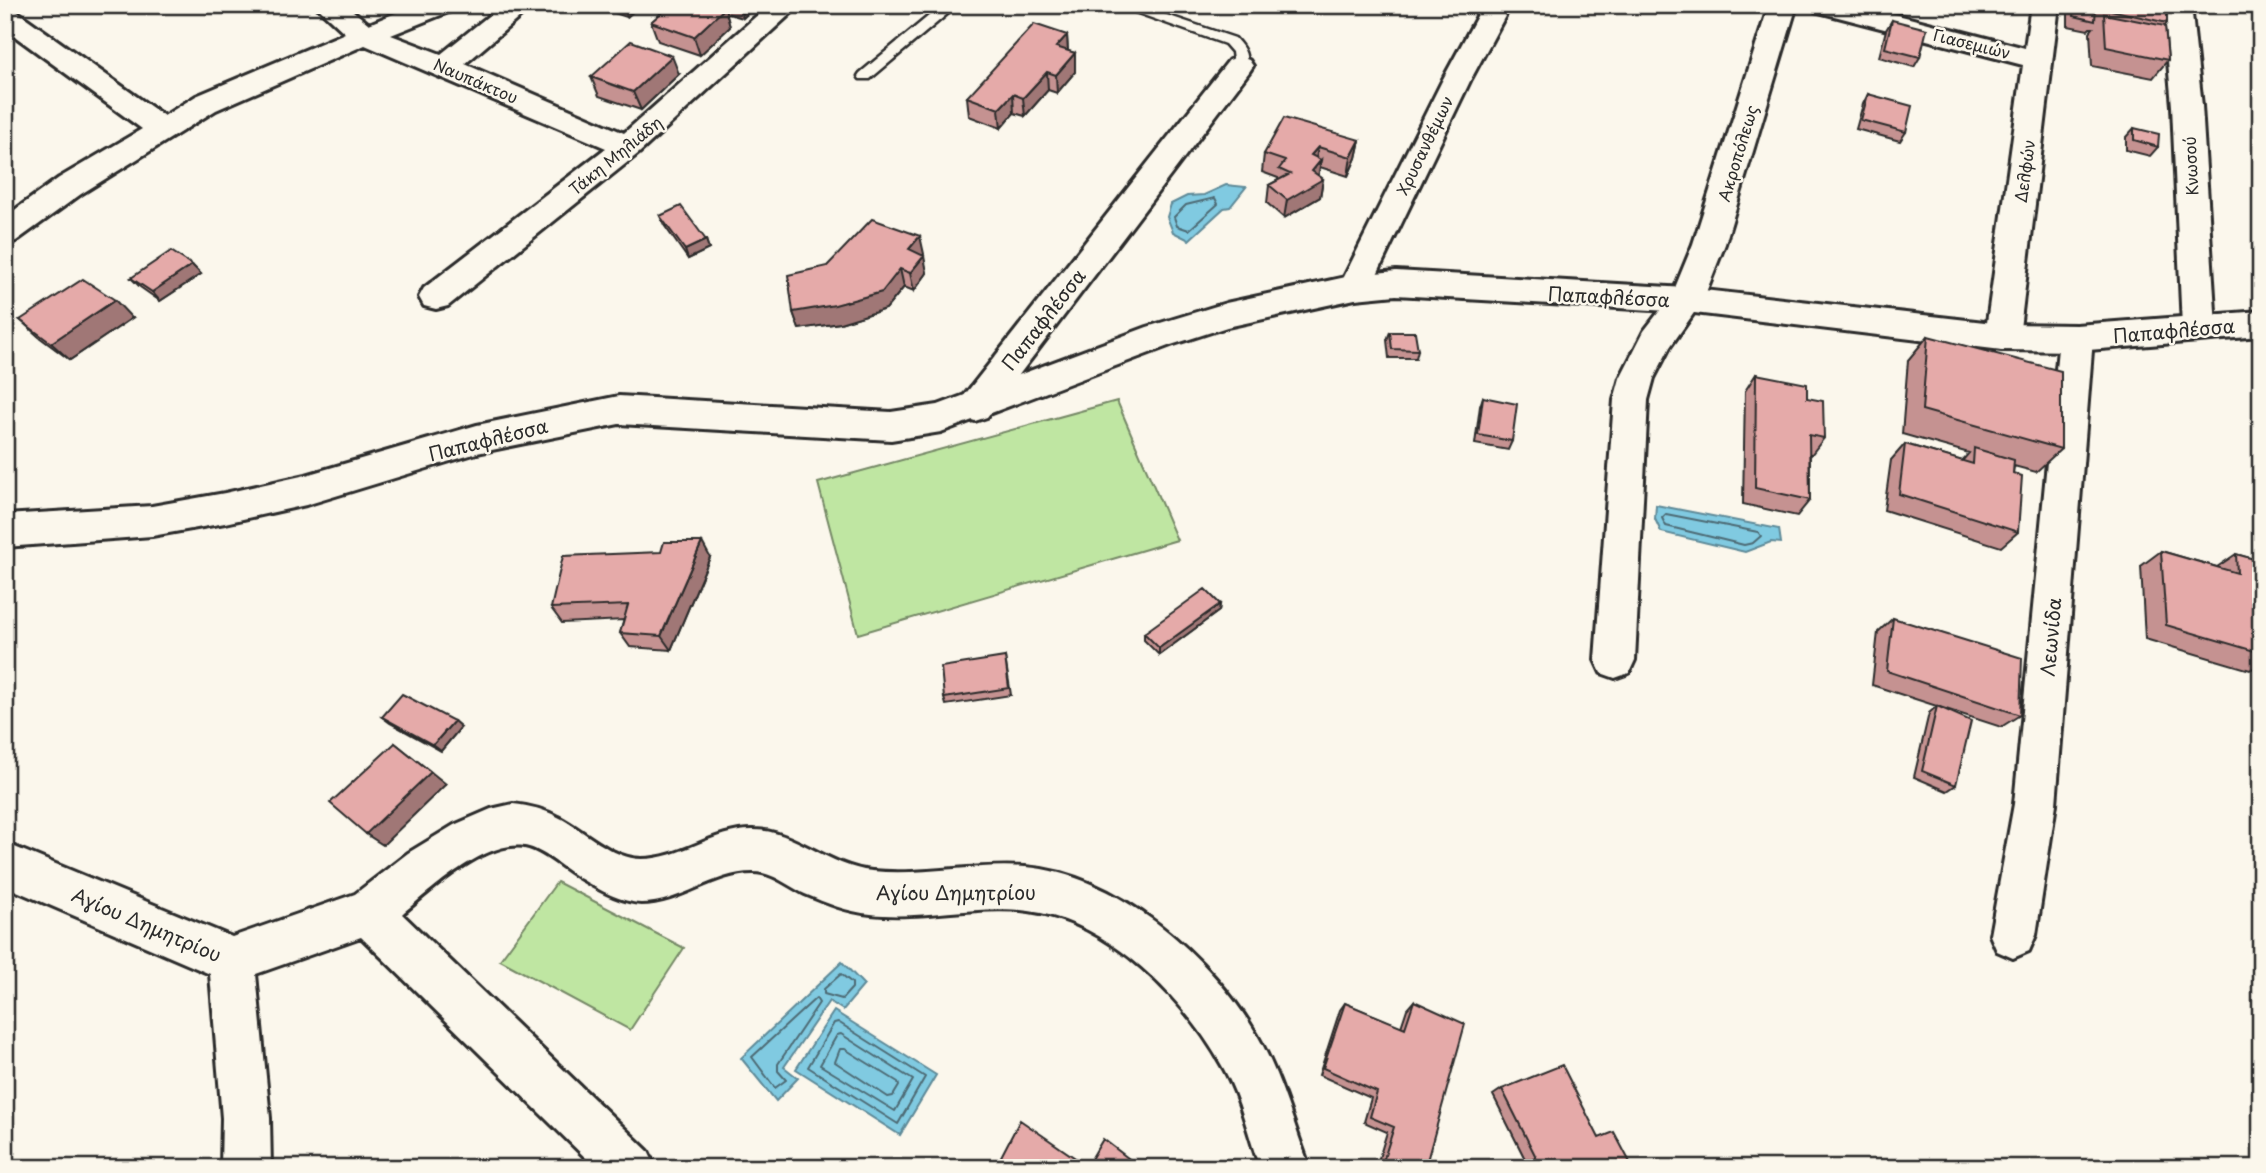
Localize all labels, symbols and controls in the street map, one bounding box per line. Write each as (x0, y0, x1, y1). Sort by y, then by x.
street label: Γιασεμιών (1931, 22, 2013, 64)
street label: Ναυπάκτου (430, 51, 522, 109)
street label: Χρυσανθέμων (1390, 91, 1458, 199)
street label: Ακροπόλεως (1711, 102, 1763, 204)
street label: Τάκη Μηλιάδη (563, 110, 667, 200)
street label: Κνωσού (2176, 136, 2204, 196)
street label: Δελφών (2008, 138, 2040, 204)
street label: Παπαφλέσσα (994, 262, 1092, 376)
street label: Παπαφλέσσα (1547, 279, 1671, 313)
street label: Παπαφλέσσα (2112, 311, 2236, 349)
street label: Παπαφλέσσα (425, 411, 551, 467)
street label: Λεωνίδα (2033, 596, 2067, 678)
street label: Αγίου Δημητρίου (876, 878, 1036, 906)
street label: Αγίου Δημητρίου (68, 880, 226, 968)

